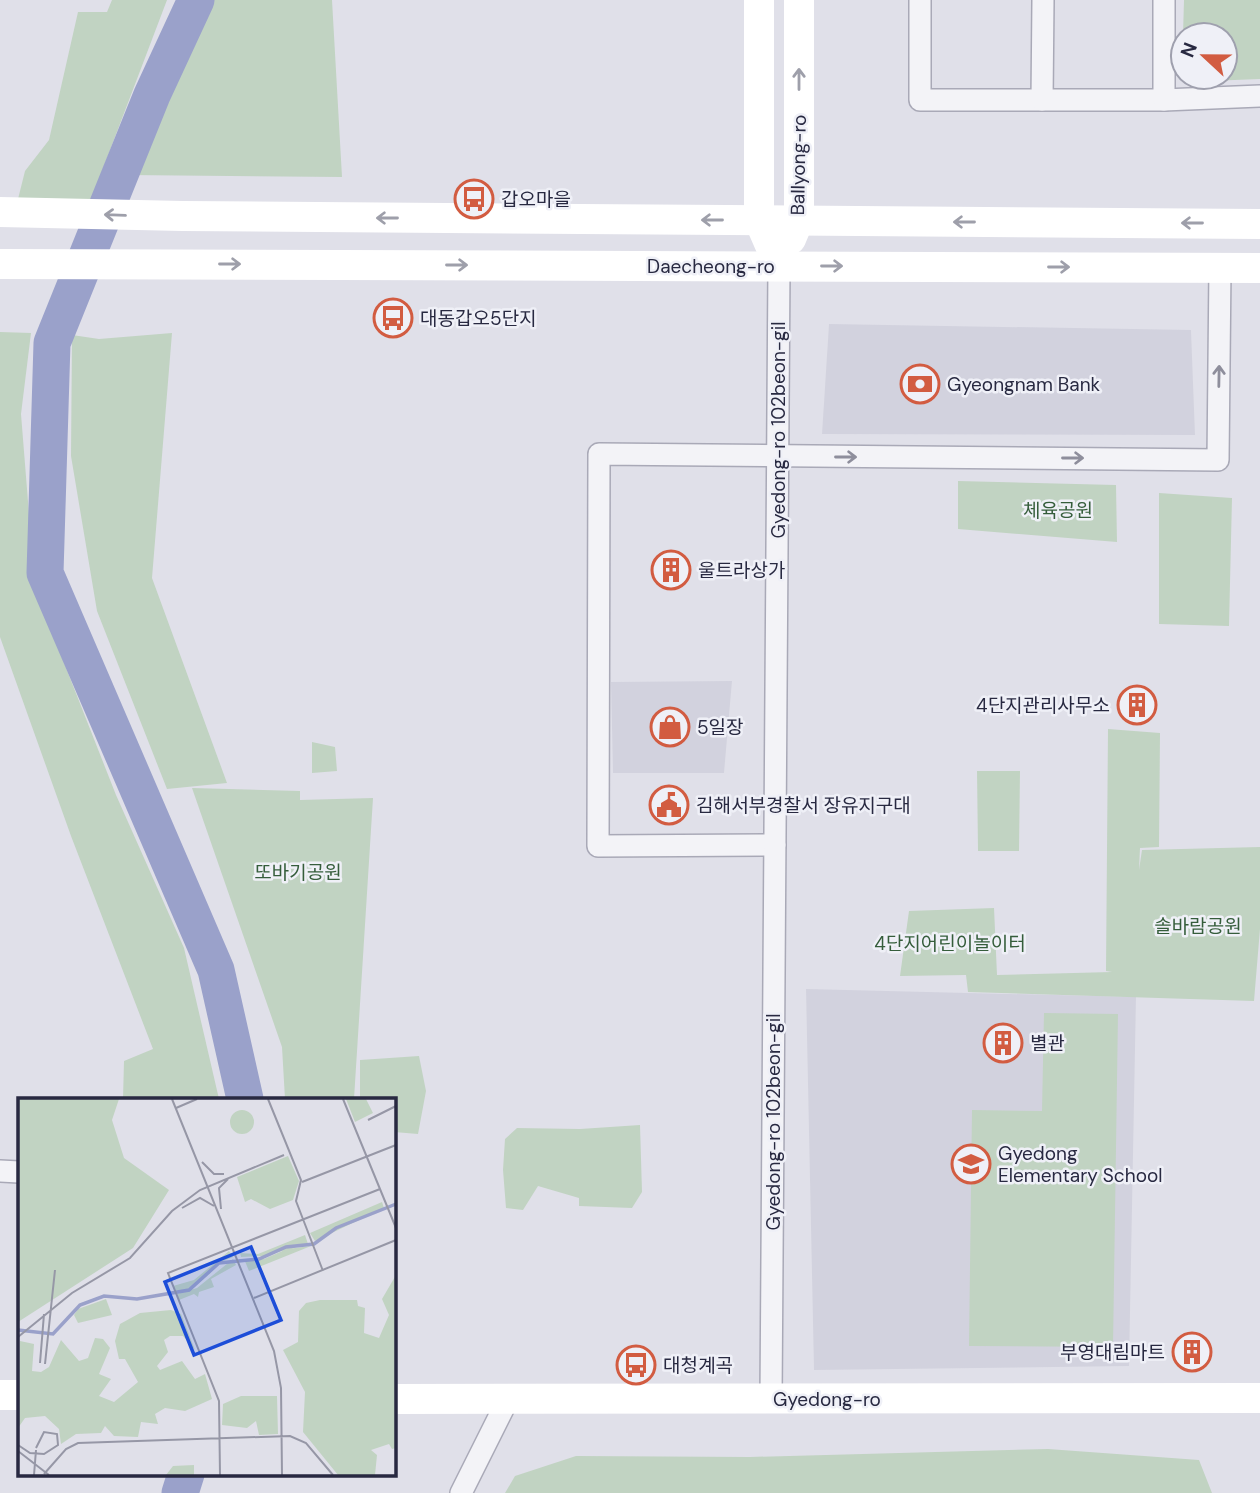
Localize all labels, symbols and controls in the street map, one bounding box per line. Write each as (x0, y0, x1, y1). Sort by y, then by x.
north arrow (1169, 21, 1239, 91)
text: N (1175, 39, 1203, 61)
one-way arrow (792, 67, 806, 90)
street label: Ballyong-ro (785, 114, 812, 216)
bus stop icon: 갑오마을 (453, 178, 495, 220)
place label: 갑오마을 (501, 187, 571, 212)
one-way arrow (104, 208, 127, 221)
one-way arrow (376, 211, 399, 225)
one-way arrow (701, 213, 724, 227)
one-way arrow (953, 215, 976, 229)
one-way arrow (1181, 216, 1204, 230)
street label: Daecheong-ro (647, 254, 775, 279)
one-way arrow (218, 257, 241, 271)
one-way arrow (445, 258, 468, 272)
one-way arrow (820, 259, 843, 273)
one-way arrow (1047, 260, 1070, 274)
bus stop icon: 대동갑오5단지 (372, 297, 414, 339)
place label: 대동갑오5단지 (420, 306, 536, 331)
street label: Gyedong-ro 102beon-gil (766, 321, 791, 539)
bank icon: Gyeongnam Bank (899, 363, 941, 405)
one-way arrow (1212, 365, 1226, 388)
place label: Gyeongnam Bank (947, 372, 1101, 397)
one-way arrow (834, 450, 857, 464)
one-way arrow (1062, 452, 1085, 465)
park label: 체육공원 (1023, 498, 1093, 523)
building icon: 울트라상가 (650, 549, 692, 591)
place label: 울트라상가 (698, 558, 785, 583)
building icon: 4단지관리사무소 (1116, 684, 1158, 726)
place label: 4단지관리사무소 (976, 693, 1110, 718)
shop icon: 5일장 (649, 706, 691, 748)
place label: 5일장 (697, 715, 744, 740)
public building icon: 김해서부경찰서 장유지구대 (648, 784, 690, 826)
place label: 김해서부경찰서 장유지구대 (696, 793, 911, 818)
park label: 또바기공원 (254, 860, 342, 885)
park label: 솔바람공원 (1154, 914, 1242, 939)
park label: 4단지어린이놀이터 (874, 931, 1026, 956)
street label: Gyedong-ro 102beon-gil (761, 1013, 786, 1231)
building icon: 별관 (982, 1022, 1024, 1064)
place label: 별관 (1030, 1031, 1065, 1056)
inset map (18, 1098, 396, 1476)
place label: Gyedong Elementary School (998, 1141, 1162, 1188)
school or university icon: Gyedong Elementary School (950, 1143, 992, 1185)
building icon: 부영대림마트 (1171, 1331, 1213, 1373)
place label: 부영대림마트 (1060, 1340, 1165, 1365)
bus stop icon: 대청계곡 (615, 1344, 657, 1386)
place label: 대청계곡 (663, 1353, 733, 1378)
street label: Gyedong-ro (773, 1387, 881, 1412)

